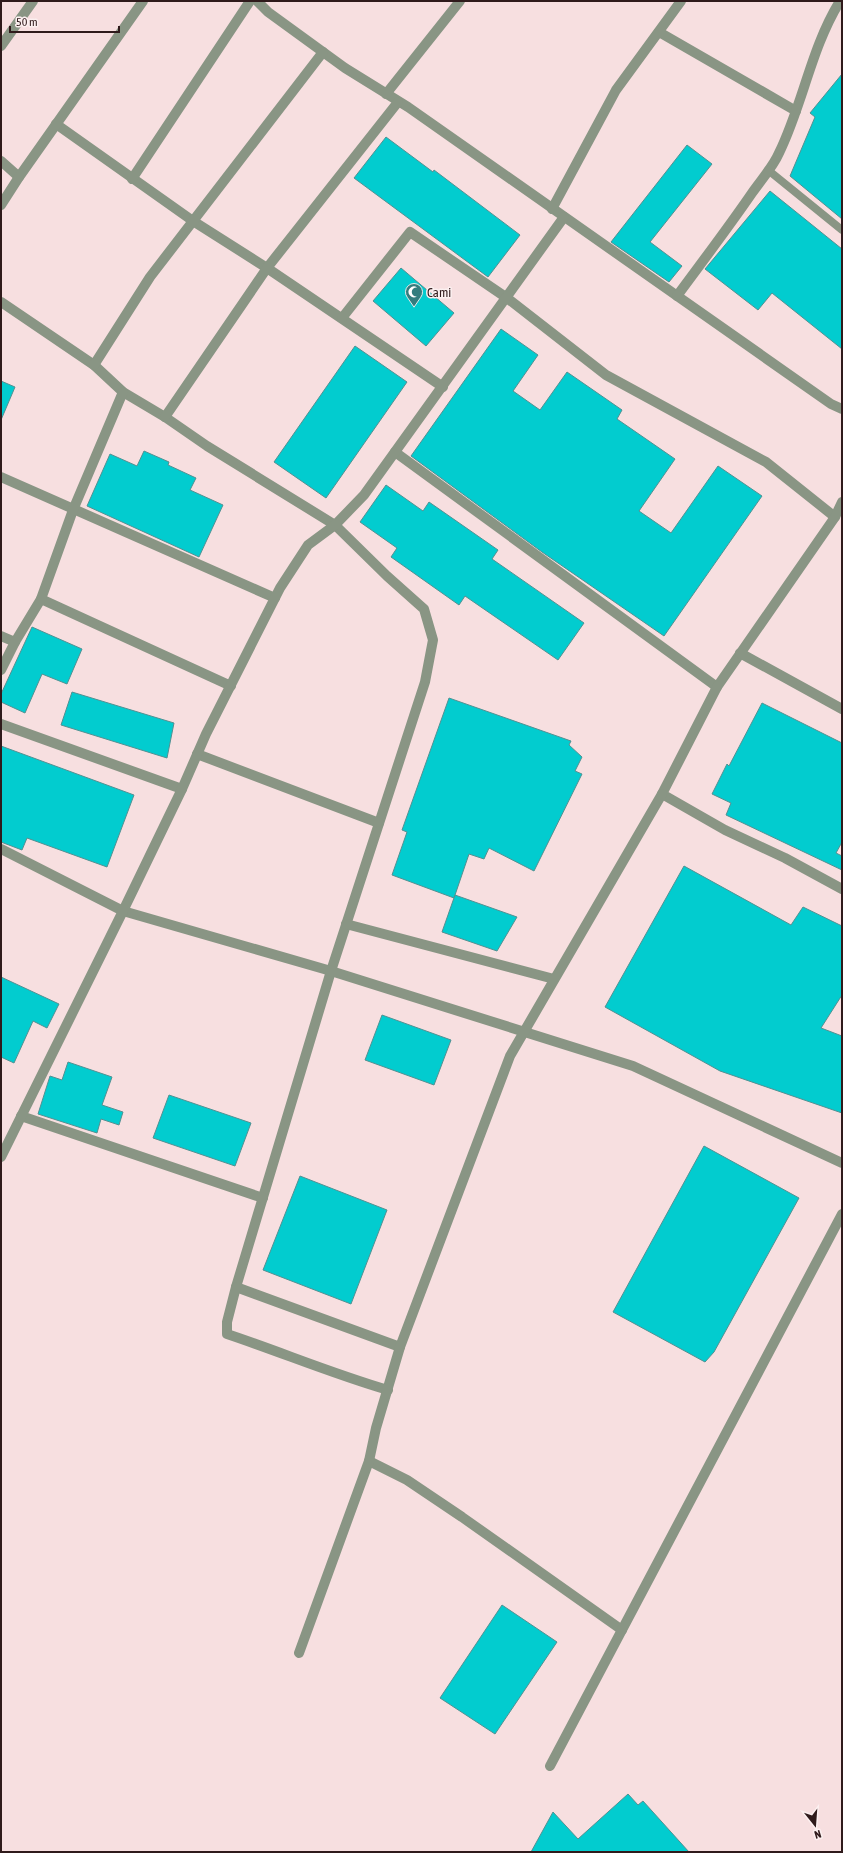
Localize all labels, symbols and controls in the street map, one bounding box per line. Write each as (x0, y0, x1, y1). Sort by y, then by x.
scale bar (10, 8, 119, 34)
text: 50 m (16, 15, 38, 29)
mosque icon: Cami (404, 282, 424, 307)
place label: Cami (427, 285, 451, 300)
north arrow (795, 1805, 835, 1845)
text: N (813, 1828, 823, 1841)

